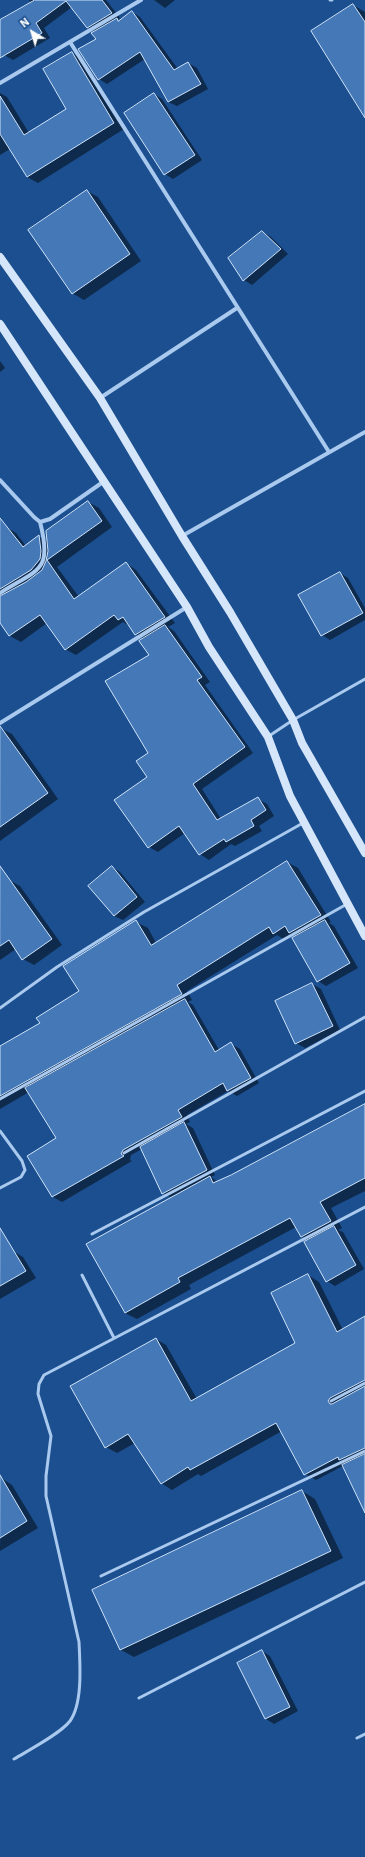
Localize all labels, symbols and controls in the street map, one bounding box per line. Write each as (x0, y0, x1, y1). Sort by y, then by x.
north arrow (12, 12, 52, 52)
text: N (17, 15, 32, 31)

